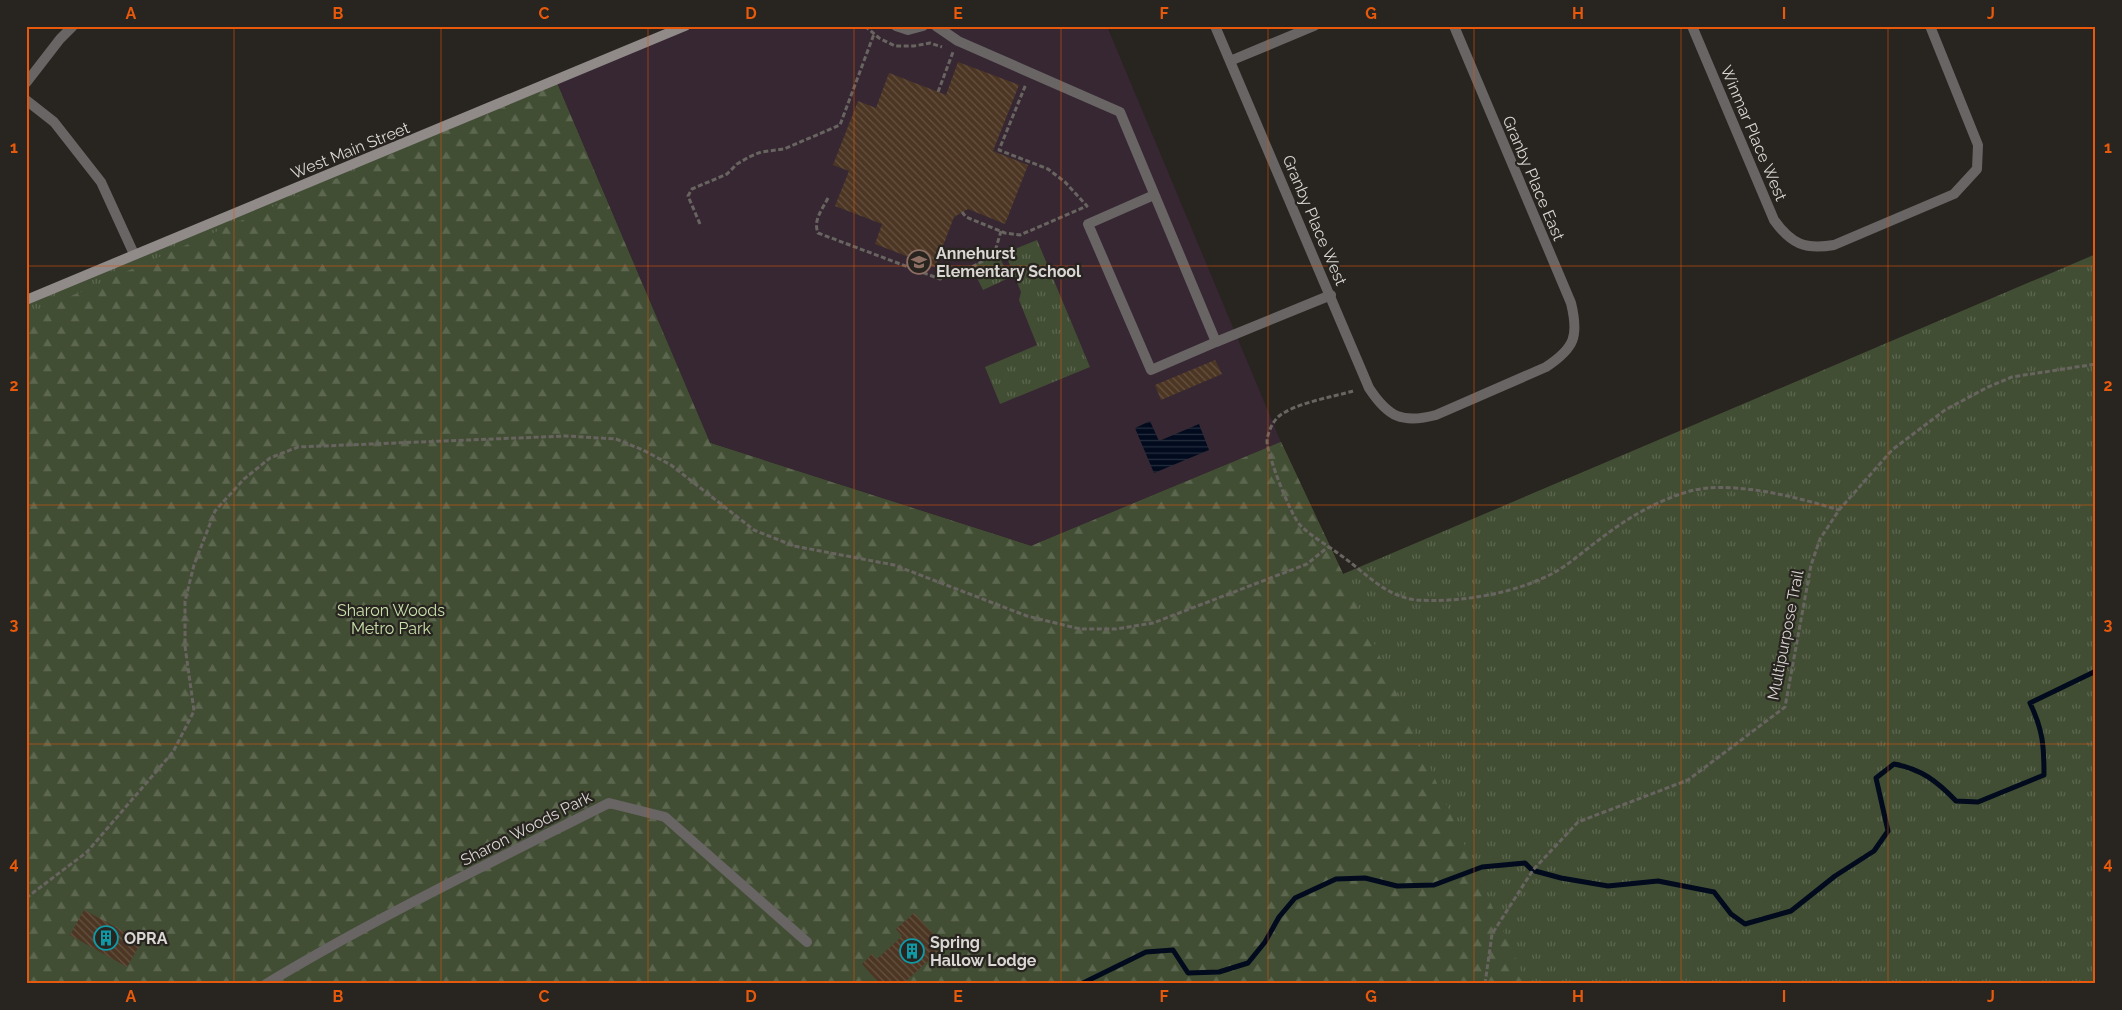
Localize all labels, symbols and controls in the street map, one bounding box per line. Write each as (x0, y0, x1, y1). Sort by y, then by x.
text: A (126, 4, 137, 23)
text: B (333, 4, 344, 23)
text: C (539, 4, 550, 23)
text: D (745, 4, 757, 23)
text: E (953, 4, 963, 23)
text: F (1159, 4, 1169, 23)
text: G (1365, 4, 1377, 23)
text: H (1572, 4, 1584, 23)
text: I (1782, 4, 1786, 23)
text: J (1987, 4, 1995, 23)
street label: Winmar Place West (1716, 63, 1791, 204)
street label: Granby Place East (1499, 113, 1569, 244)
street label: West Main Street (288, 118, 413, 183)
text: 1 (10, 138, 18, 157)
text: 1 (2104, 138, 2112, 157)
street label: Granby Place West (1278, 152, 1351, 289)
place label: Annehurst Elementary School (936, 244, 1082, 281)
school or university icon: Annehurst Elementary School (906, 249, 932, 275)
text: 2 (9, 376, 19, 395)
text: 2 (2103, 376, 2113, 395)
street label: Multipurpose Trail (1764, 568, 1808, 702)
park label: Sharon Woods Metro Park (337, 601, 445, 638)
text: 3 (10, 615, 19, 634)
text: 3 (2104, 615, 2113, 634)
street label: Sharon Woods Park (457, 787, 595, 870)
text: 4 (9, 854, 19, 873)
text: 4 (2103, 854, 2113, 873)
building icon: OPRA (93, 925, 119, 951)
place label: OPRA (124, 929, 168, 948)
place label: Spring Hallow Lodge (930, 933, 1037, 970)
building icon: Spring Hallow Lodge (899, 938, 925, 964)
text: A (126, 987, 137, 1006)
text: B (333, 987, 344, 1006)
text: C (539, 987, 550, 1006)
text: D (745, 987, 757, 1006)
text: E (953, 987, 963, 1006)
text: F (1159, 987, 1169, 1006)
text: G (1365, 987, 1377, 1006)
text: H (1572, 987, 1584, 1006)
text: I (1782, 987, 1786, 1006)
text: J (1987, 987, 1995, 1006)

